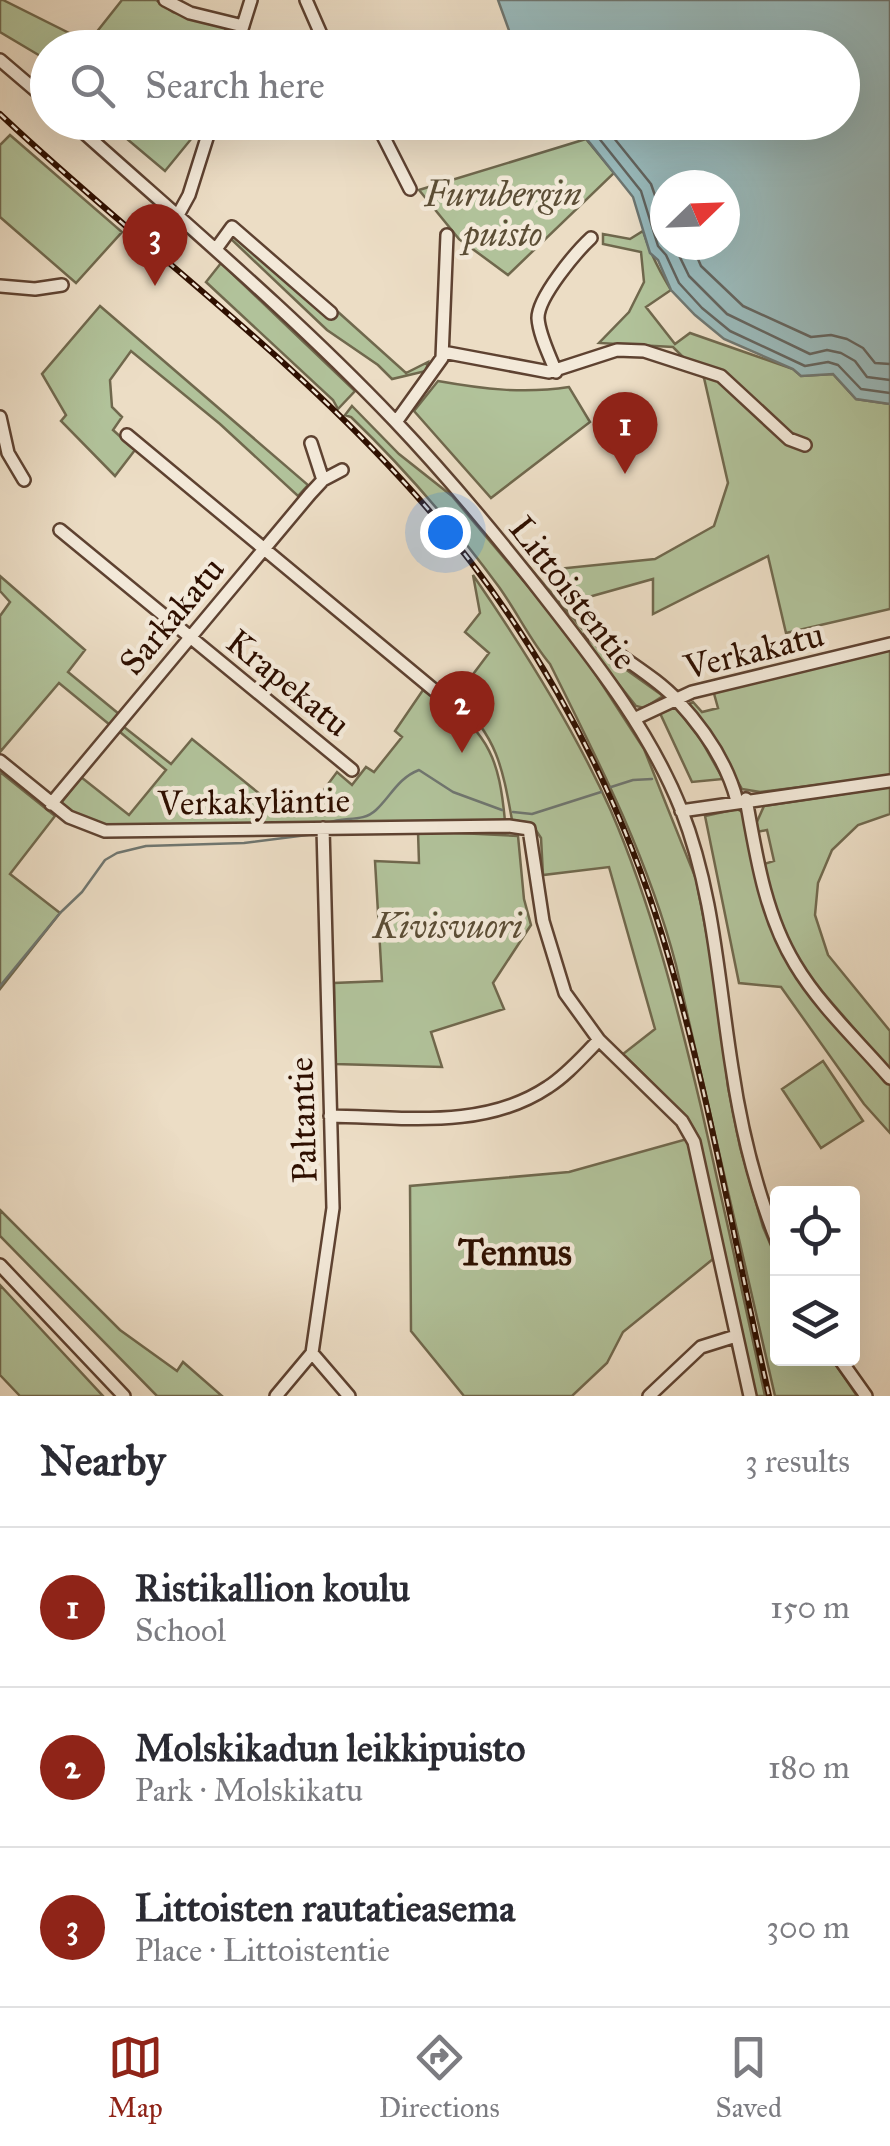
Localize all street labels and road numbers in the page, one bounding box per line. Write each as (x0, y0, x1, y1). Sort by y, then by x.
street label: Littoistentie (500, 508, 646, 678)
street label: Sarkakatu (110, 548, 234, 684)
street label: Verkakatu (679, 613, 828, 689)
street label: Krapekatu (217, 620, 359, 746)
street label: Verkakyläntie (156, 779, 351, 825)
street label: Paltantie (279, 1056, 327, 1184)

